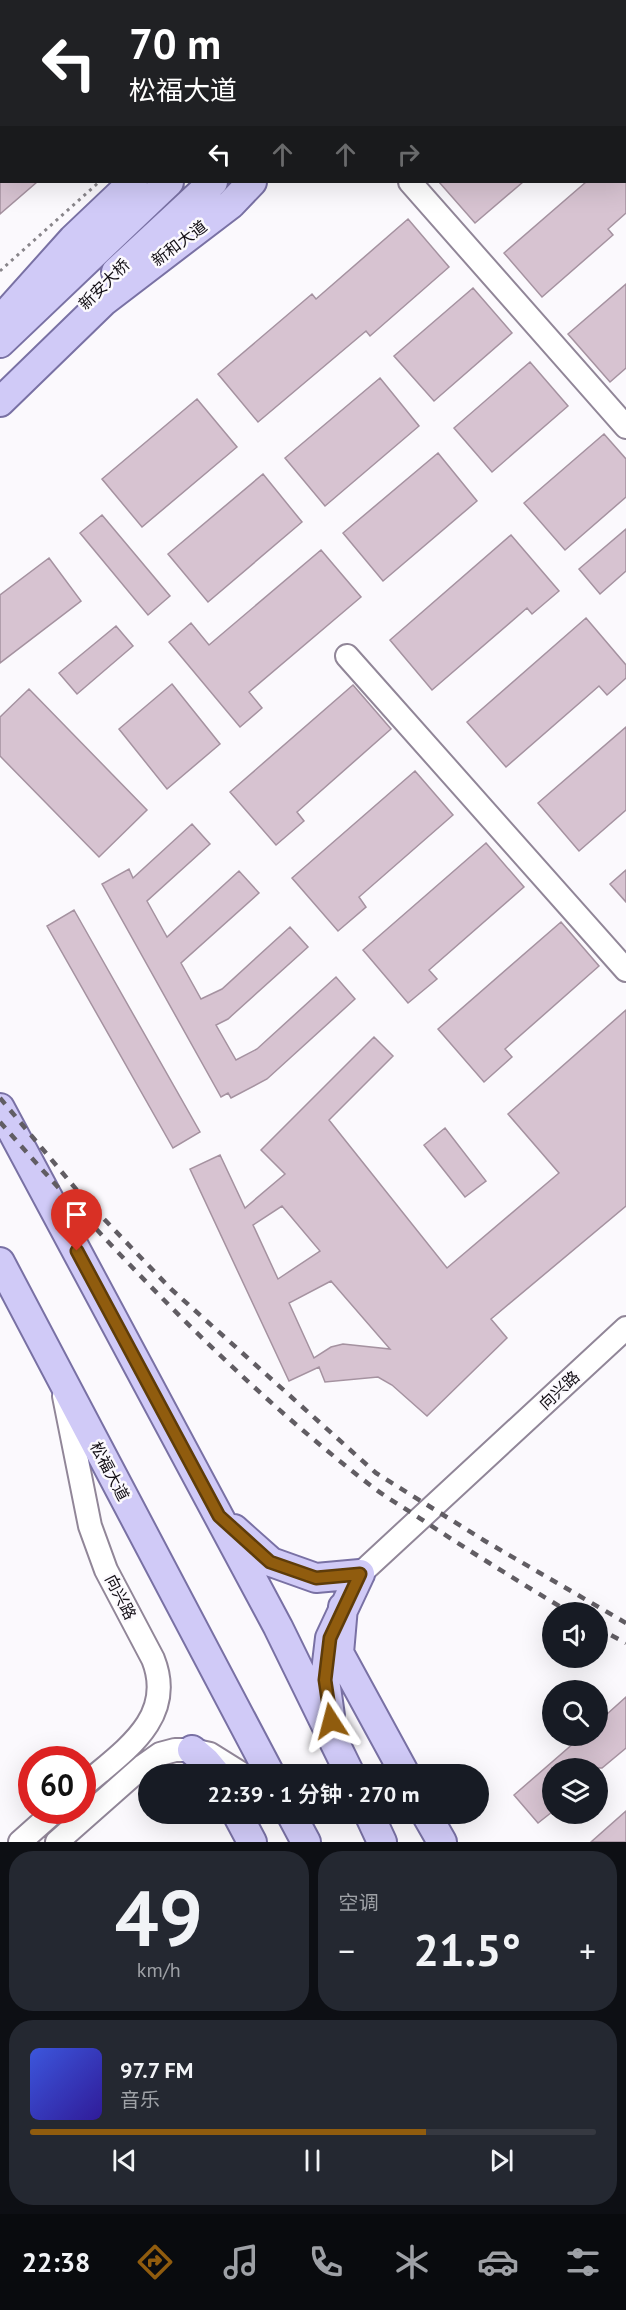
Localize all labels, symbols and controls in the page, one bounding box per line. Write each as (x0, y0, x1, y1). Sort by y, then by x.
text: 70 m (129, 16, 221, 71)
icon: left (30, 24, 108, 102)
text: 松福大道 (129, 73, 237, 107)
icon: left (203, 138, 236, 171)
icon: ahead (266, 138, 299, 171)
icon: ahead (329, 138, 362, 171)
icon: right (392, 138, 425, 171)
street label: 新和大道 (147, 216, 211, 270)
street label: 新安大桥 (74, 254, 134, 314)
pin (51, 1189, 102, 1251)
icon: arrive (60, 1198, 93, 1231)
street label: 向兴路 (535, 1366, 583, 1414)
street label: 松福大道 (86, 1438, 134, 1504)
street label: 向兴路 (101, 1571, 141, 1623)
map controls (542, 1602, 608, 1824)
button: sound (542, 1602, 608, 1668)
button: search (542, 1680, 608, 1746)
position arrow (299, 1689, 363, 1753)
speed limit sign: 60 (18, 1746, 96, 1824)
button: layers (542, 1758, 608, 1824)
text: 22:39 · 1 分钟 · 270 m (208, 1780, 419, 1808)
text: 49 (115, 1867, 203, 1968)
text: 空调 (339, 1890, 379, 1916)
text: 21.5° (414, 1920, 521, 1978)
text: − (339, 1929, 355, 1972)
text: + (579, 1929, 596, 1972)
text: km/h (137, 1957, 181, 1983)
text: 97.7 FM (120, 2056, 193, 2084)
text: 音乐 (120, 2087, 160, 2113)
icon: previous (108, 2144, 141, 2177)
icon: pause (296, 2144, 329, 2177)
icon: next (485, 2144, 518, 2177)
icon: directions (134, 2241, 176, 2283)
icon: music (220, 2241, 262, 2283)
icon: phone (305, 2241, 347, 2283)
icon: climate (391, 2241, 433, 2283)
icon: car (477, 2241, 519, 2283)
icon: filters (562, 2241, 604, 2283)
text: 22:38 (22, 2245, 90, 2279)

